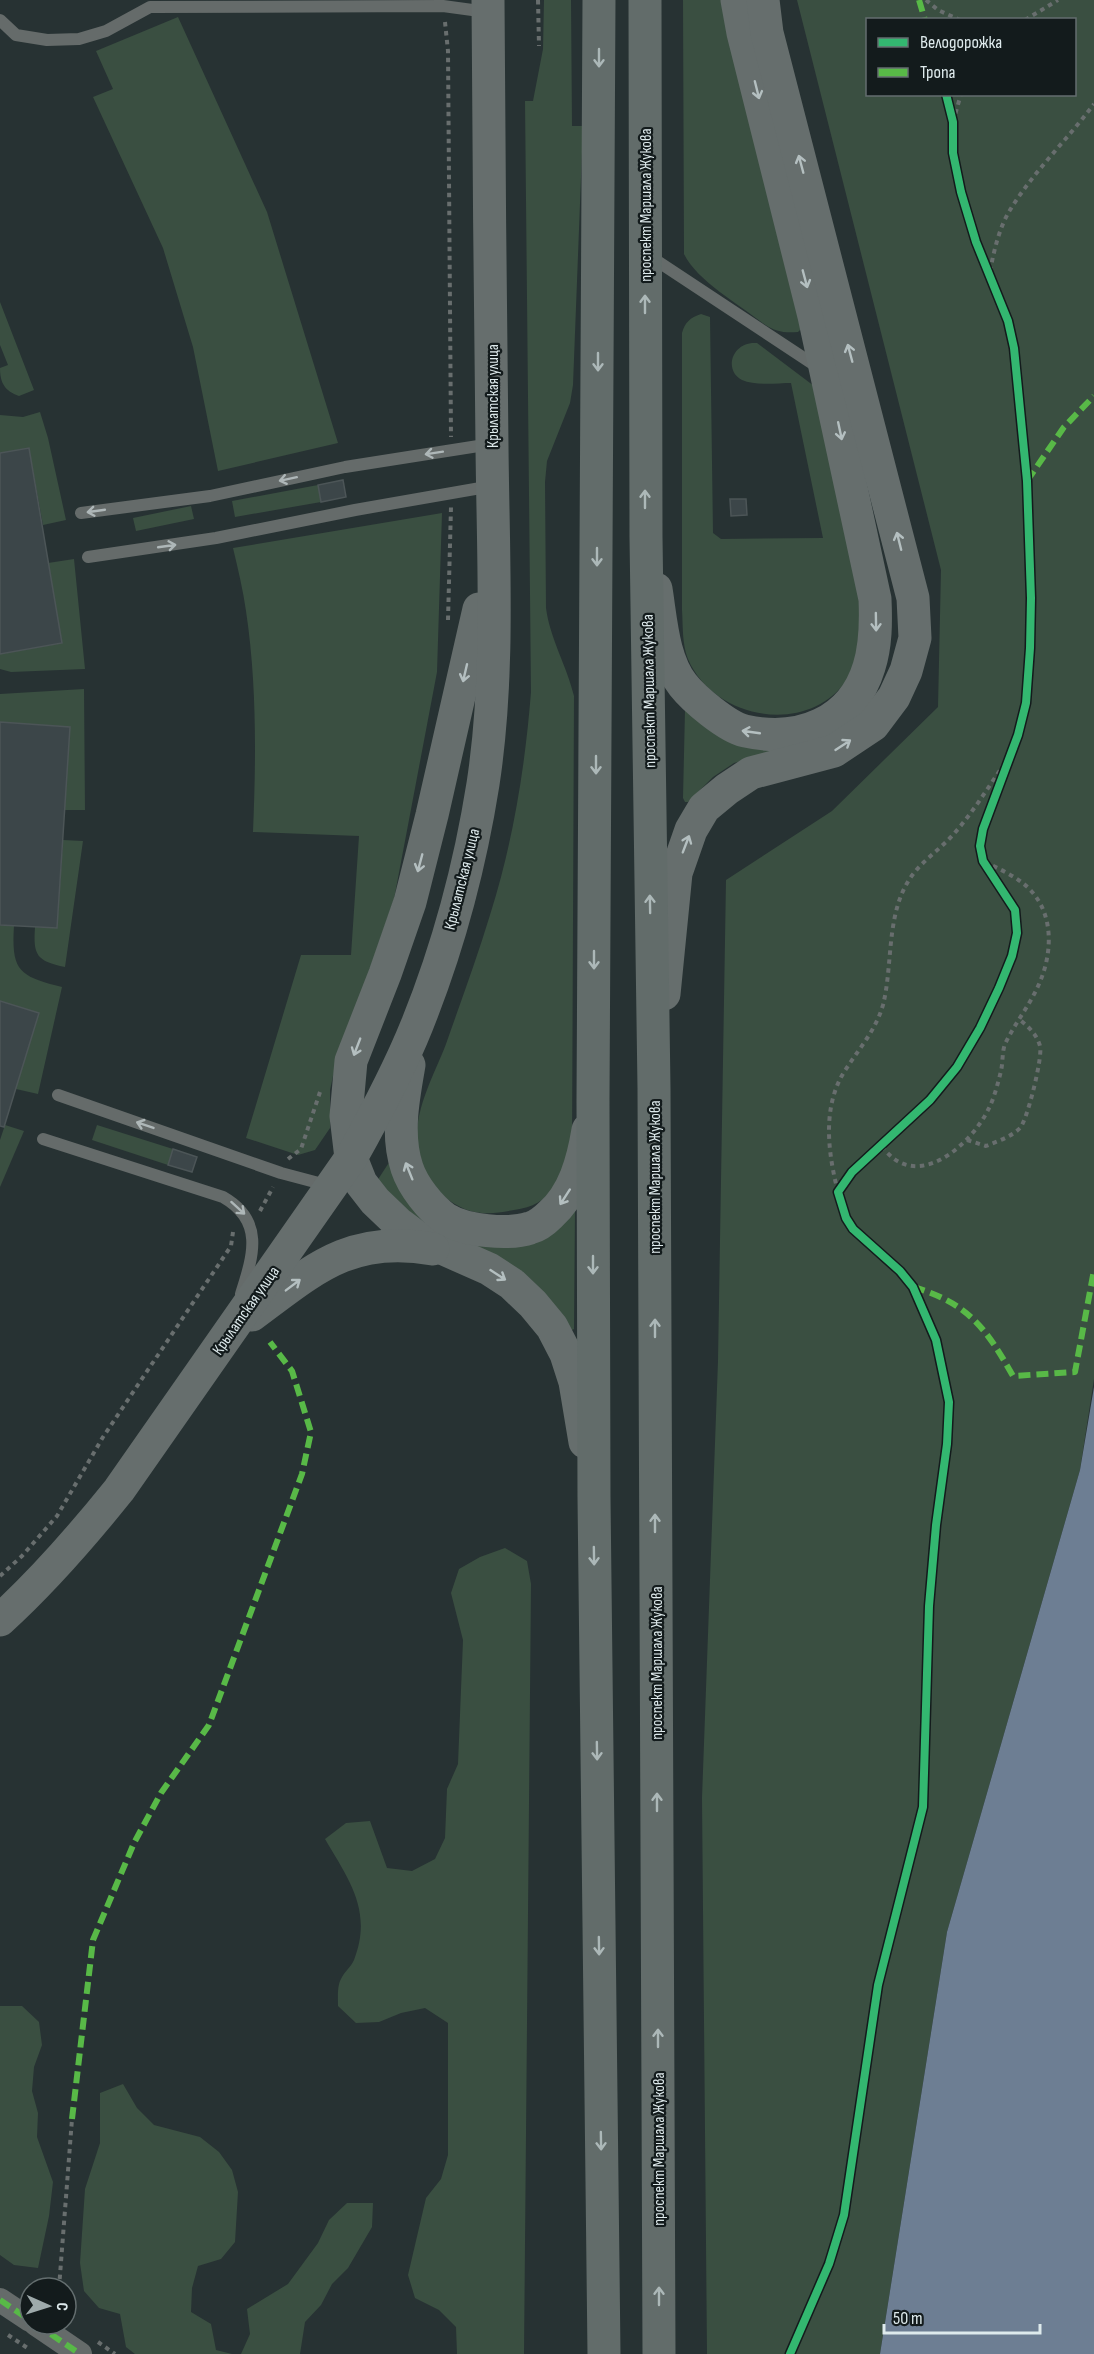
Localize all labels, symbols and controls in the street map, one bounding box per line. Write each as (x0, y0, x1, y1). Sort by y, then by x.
legend (866, 18, 1076, 96)
text: Велодорожка (920, 32, 1002, 53)
one-way arrow (593, 48, 605, 68)
text: Тропа (920, 62, 956, 83)
one-way arrow (751, 80, 763, 99)
street label: проспект Маршала Жукова (637, 128, 656, 282)
one-way arrow (794, 155, 806, 174)
one-way arrow (799, 269, 811, 288)
one-way arrow (639, 295, 651, 315)
street label: Крылатская улица (484, 344, 503, 448)
one-way arrow (843, 344, 855, 363)
one-way arrow (592, 352, 604, 372)
one-way arrow (834, 421, 846, 440)
one-way arrow (425, 447, 445, 458)
one-way arrow (279, 474, 298, 485)
one-way arrow (639, 490, 651, 510)
one-way arrow (87, 506, 106, 517)
one-way arrow (892, 532, 904, 551)
one-way arrow (156, 540, 176, 551)
one-way arrow (591, 546, 603, 566)
one-way arrow (870, 612, 881, 632)
street label: проспект Маршала Жукова (639, 614, 660, 768)
one-way arrow (459, 663, 470, 682)
one-way arrow (742, 726, 761, 737)
one-way arrow (834, 739, 850, 751)
one-way arrow (590, 755, 602, 775)
street label: Крылатская улица (441, 827, 484, 932)
one-way arrow (681, 835, 692, 853)
one-way arrow (414, 853, 425, 872)
one-way arrow (644, 895, 656, 915)
one-way arrow (588, 950, 600, 970)
one-way arrow (351, 1037, 362, 1056)
street label: проспект Маршала Жукова (646, 1100, 665, 1254)
one-way arrow (136, 1119, 155, 1130)
one-way arrow (403, 1162, 414, 1180)
one-way arrow (559, 1188, 571, 1205)
one-way arrow (230, 1201, 245, 1215)
one-way arrow (587, 1254, 599, 1274)
street label: Крылатская улица (209, 1263, 284, 1359)
one-way arrow (489, 1269, 506, 1281)
one-way arrow (285, 1279, 301, 1292)
one-way arrow (649, 1319, 661, 1339)
one-way arrow (650, 1514, 661, 1534)
one-way arrow (588, 1545, 600, 1565)
street label: проспект Маршала Жукова (648, 1586, 667, 1740)
one-way arrow (591, 1740, 602, 1760)
one-way arrow (651, 1793, 663, 1813)
one-way arrow (593, 1935, 605, 1955)
one-way arrow (652, 2028, 664, 2048)
street label: проспект Маршала Жукова (650, 2072, 669, 2226)
one-way arrow (595, 2130, 607, 2150)
north arrow (18, 2276, 78, 2336)
one-way arrow (653, 2286, 665, 2306)
scale bar (884, 2297, 1040, 2335)
text: С (52, 2302, 71, 2311)
text: 50 m (893, 2308, 923, 2329)

